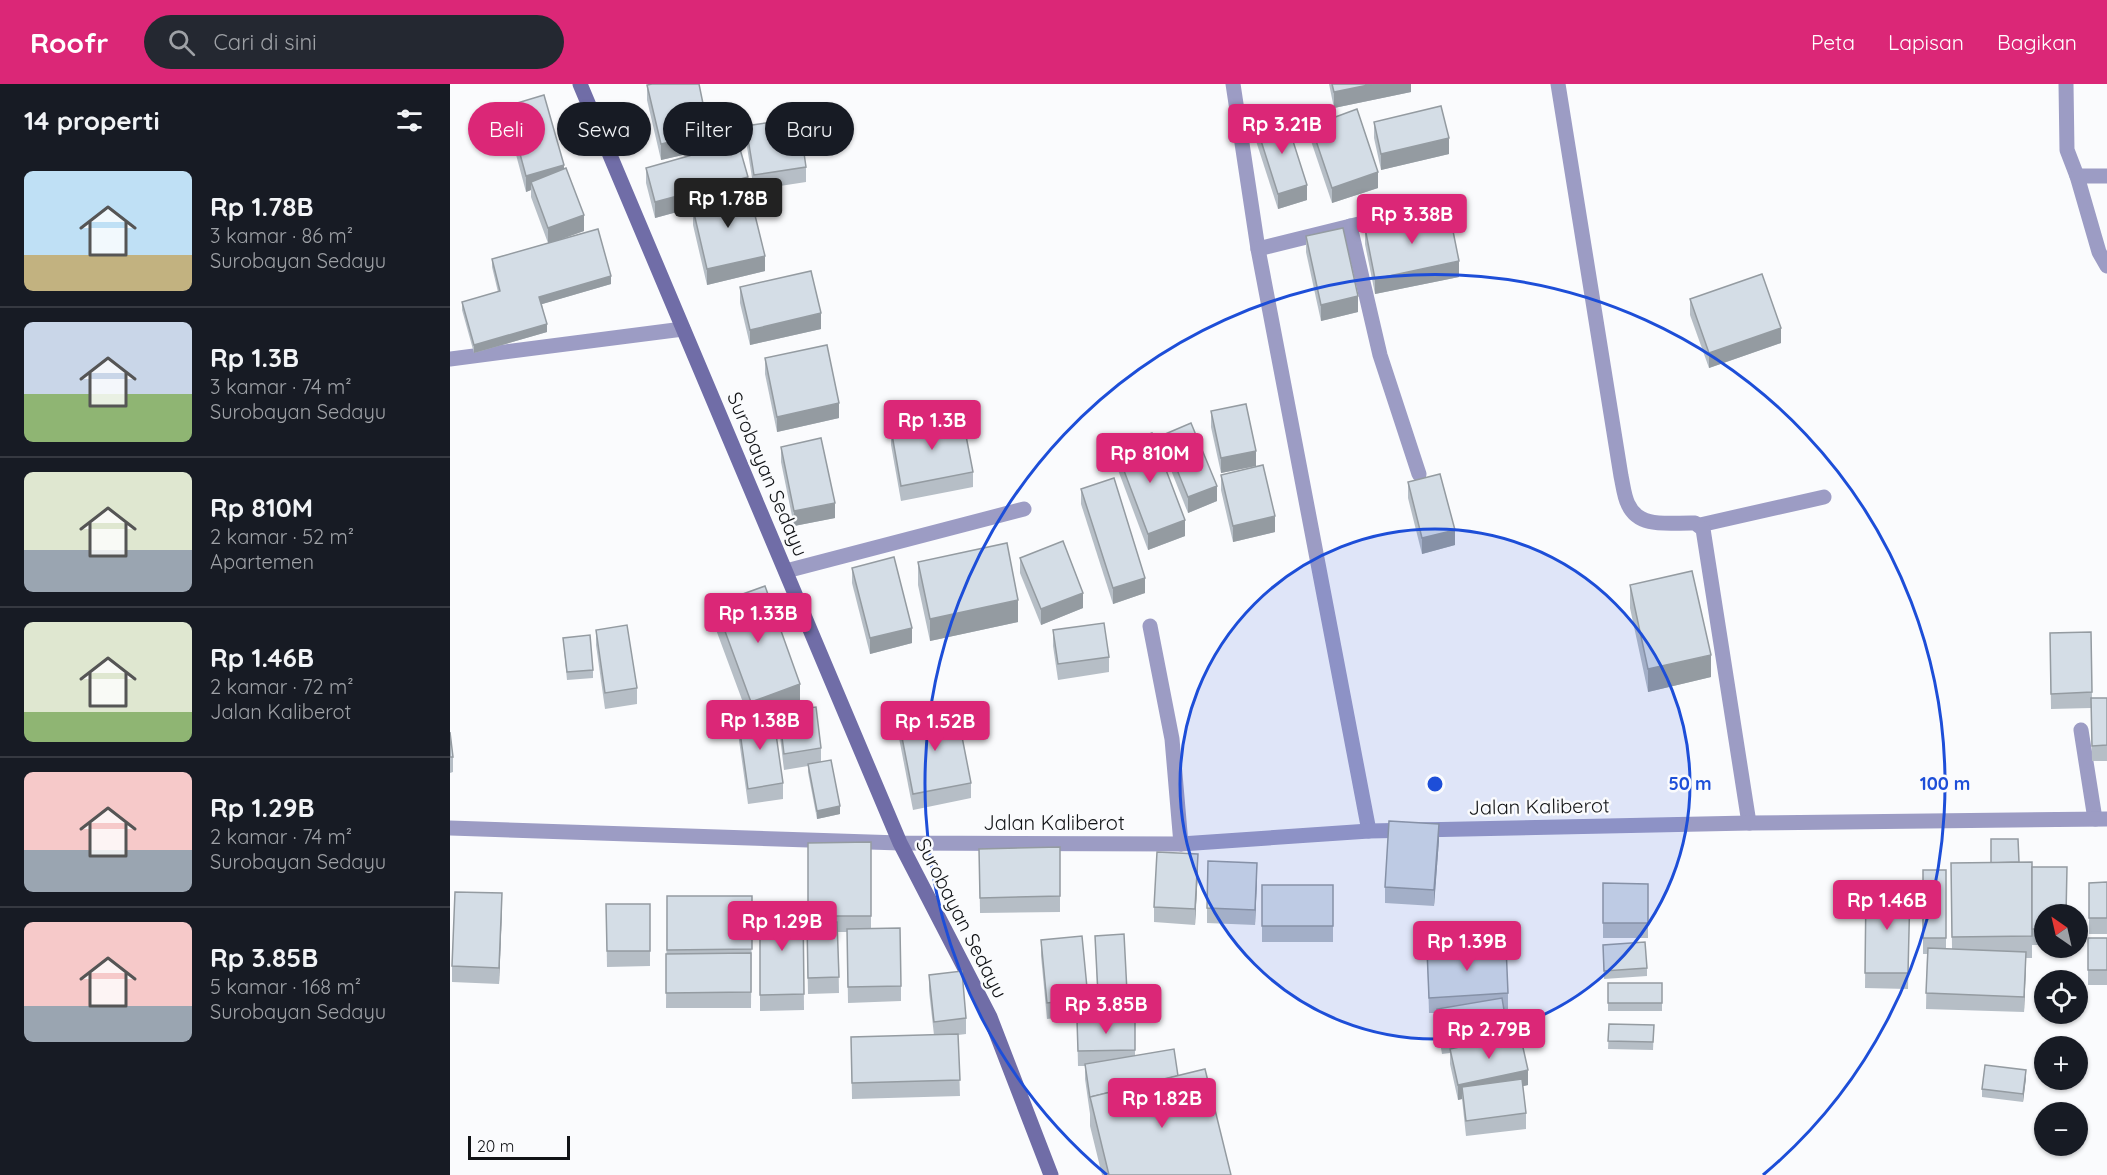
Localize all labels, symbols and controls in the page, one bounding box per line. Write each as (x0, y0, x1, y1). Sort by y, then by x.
search box (144, 15, 564, 69)
text: Roofr (30, 25, 108, 60)
icon: search (165, 26, 198, 59)
text: Cari di sini (213, 28, 317, 56)
text: Peta (1811, 29, 1855, 55)
text: Lapisan (1888, 29, 1964, 55)
text: Bagikan (1997, 29, 2077, 55)
chip: Beli (468, 102, 545, 156)
chip: Sewa (557, 102, 651, 156)
chip: Filter (663, 102, 753, 156)
chip: Baru (765, 102, 854, 156)
text: 14 properti (24, 104, 160, 137)
icon: filters (393, 104, 426, 137)
pin: Rp 3.21B (1220, 104, 1344, 155)
text: Rp 3.21B (1242, 111, 1322, 136)
pin: Rp 1.78B (666, 178, 790, 229)
text: Rp 1.78B (688, 185, 768, 210)
text: Rp 1.78B (210, 190, 314, 223)
pin: Rp 3.38B (1350, 194, 1474, 245)
icon: home (72, 195, 144, 267)
text: Rp 3.38B (1371, 201, 1453, 226)
text: 3 kamar · 86 m² (210, 223, 353, 248)
text: Surobayan Sedayu (210, 248, 386, 273)
text: Rp 1.3B (210, 341, 299, 374)
icon: home (72, 346, 144, 418)
text: 3 kamar · 74 m² (210, 374, 352, 399)
street label: Surobayan Sedayu (722, 388, 814, 560)
text: Surobayan Sedayu (210, 399, 386, 424)
pin: Rp 1.3B (877, 400, 987, 451)
text: Rp 1.3B (898, 407, 966, 432)
pin: Rp 810M (1095, 433, 1205, 484)
text: Rp 810M (1110, 440, 1190, 465)
text: Rp 810M (210, 491, 313, 524)
icon: home (72, 496, 144, 568)
text: 2 kamar · 52 m² (210, 524, 354, 549)
text: Apartemen (210, 549, 314, 574)
pin: Rp 1.33B (696, 593, 820, 644)
text: Rp 1.33B (718, 600, 798, 625)
text: Rp 1.46B (210, 641, 314, 674)
icon: home (72, 646, 144, 718)
text: 2 kamar · 72 m² (210, 674, 354, 699)
text: Jalan Kaliberot (210, 699, 351, 724)
pin: Rp 1.38B (698, 700, 822, 751)
pin: Rp 1.52B (873, 701, 997, 752)
text: Rp 1.38B (720, 707, 800, 732)
text: Rp 1.52B (895, 708, 975, 733)
text: 50 m (1668, 772, 1712, 795)
text: 100 m (1920, 772, 1970, 795)
centre of rings (1425, 774, 1445, 794)
text: Rp 1.29B (210, 791, 315, 824)
street label: Jalan Kaliberot (1468, 792, 1610, 820)
icon: home (72, 796, 144, 868)
street label: Jalan Kaliberot (983, 810, 1125, 835)
text: 2 kamar · 74 m² (210, 824, 352, 849)
street label: Surobayan Sedayu (911, 834, 1013, 1002)
text: Surobayan Sedayu (210, 849, 386, 874)
pin: Rp 1.46B (1825, 880, 1949, 931)
text: Rp 1.46B (1847, 887, 1927, 912)
pin: Rp 1.29B (720, 901, 844, 952)
north arrow (2034, 904, 2088, 958)
map controls (2034, 904, 2088, 1156)
text: Rp 1.29B (742, 908, 822, 933)
pin: Rp 1.39B (1405, 921, 1529, 972)
text: Rp 1.39B (1427, 928, 1507, 953)
text: Rp 3.85B (210, 941, 318, 974)
icon: home (72, 946, 144, 1018)
button: locate (2034, 970, 2088, 1024)
text: 5 kamar · 168 m² (210, 974, 361, 999)
pin: Rp 3.85B (1044, 984, 1168, 1035)
text: Rp 3.85B (1064, 991, 1148, 1016)
text: Surobayan Sedayu (210, 999, 386, 1024)
pin: Rp 2.79B (1427, 1009, 1551, 1060)
text: Rp 2.79B (1447, 1016, 1531, 1041)
button: + (2034, 1036, 2088, 1090)
pin: Rp 1.82B (1100, 1078, 1224, 1129)
text: Rp 1.82B (1122, 1085, 1202, 1110)
button: − (2034, 1102, 2088, 1156)
scale bar (468, 1133, 570, 1160)
text: 20 m (477, 1136, 514, 1156)

